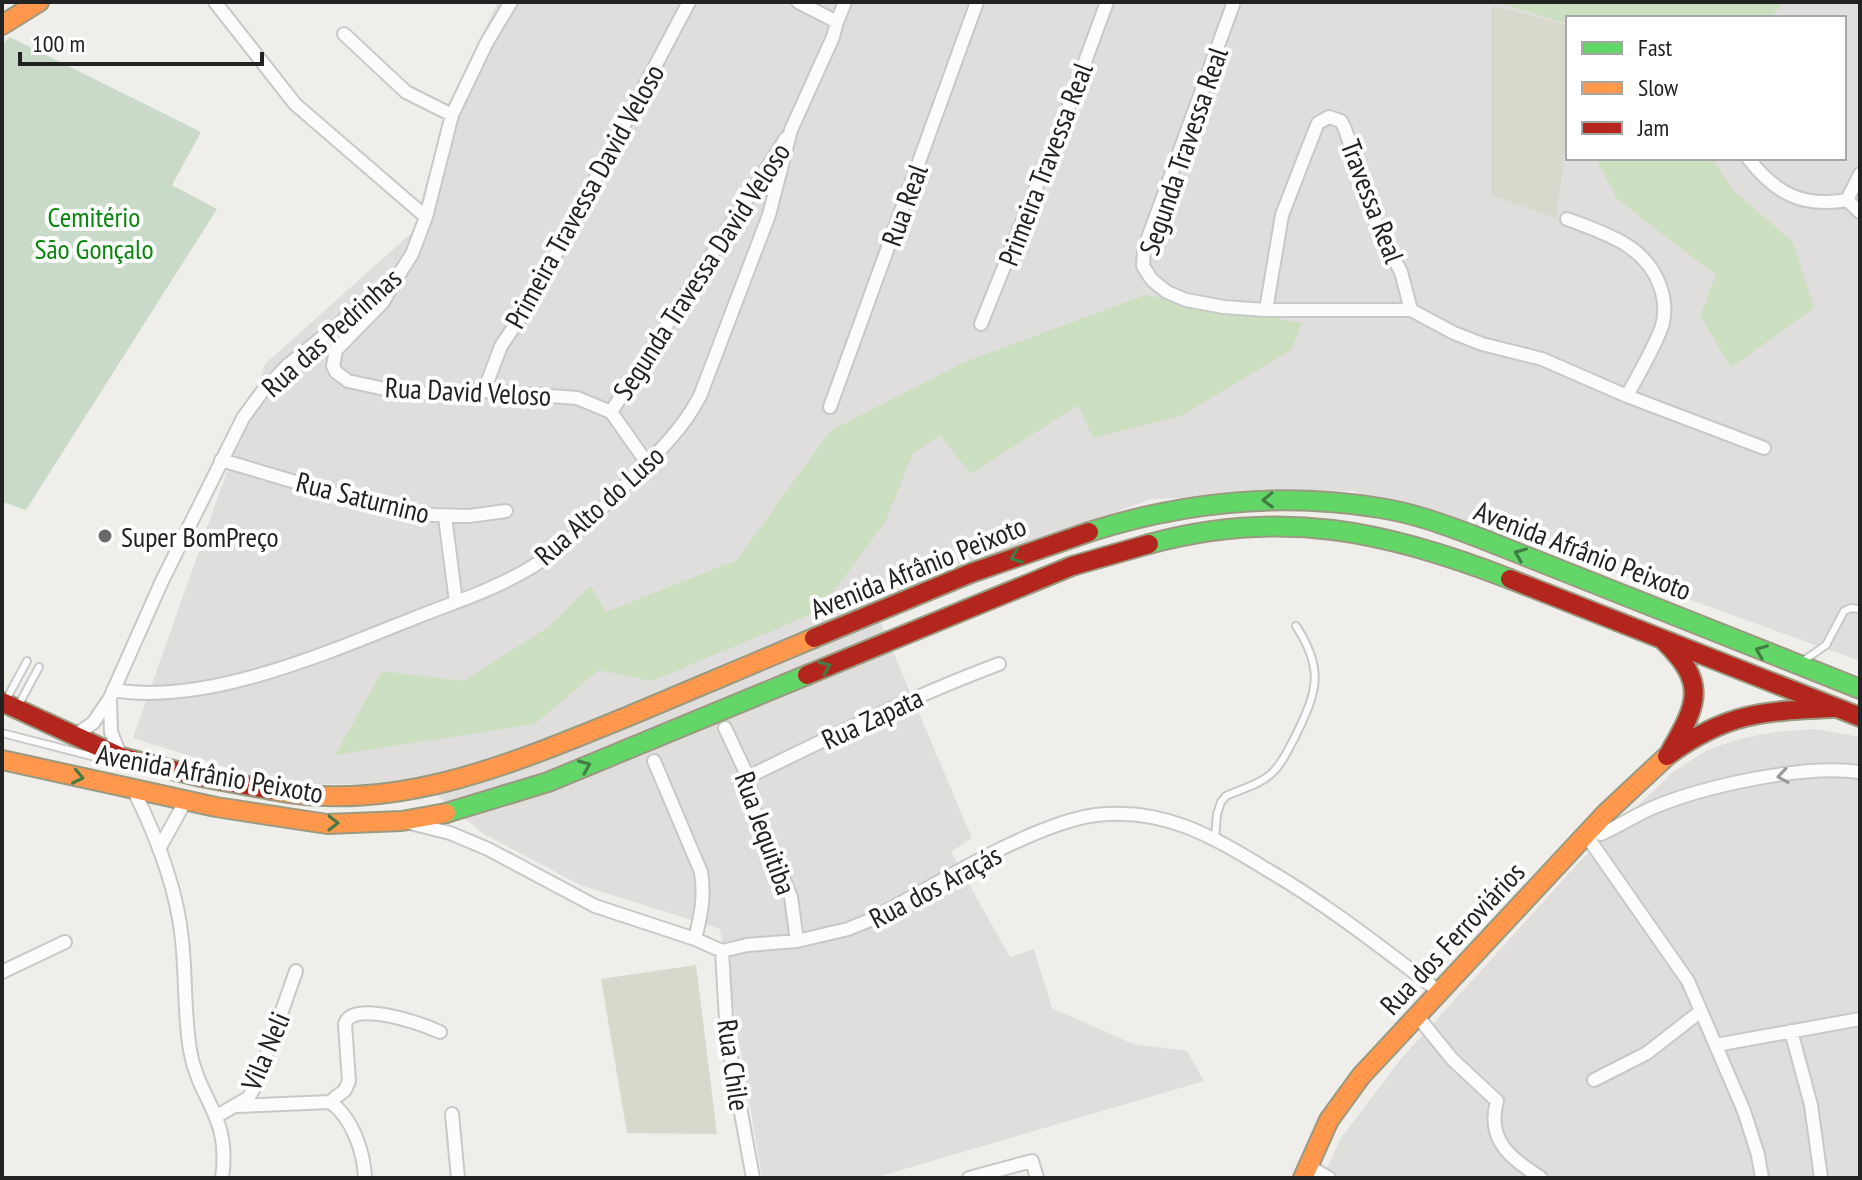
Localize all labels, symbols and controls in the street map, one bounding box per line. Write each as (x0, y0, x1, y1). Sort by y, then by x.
scale bar (20, 16, 262, 66)
legend (1566, 16, 1846, 160)
text: 100 m (32, 28, 85, 59)
text: Fast (1638, 32, 1673, 63)
street label: Segunda Travessa Real (1130, 42, 1236, 260)
street label: Primeira Travessa David Veloso (496, 57, 672, 335)
street label: Primeira Travessa Real (989, 57, 1101, 271)
text: Slow (1638, 72, 1679, 103)
text: Jam (1637, 112, 1669, 143)
street label: Travessa Real (1333, 134, 1414, 268)
street label: Segunda Travessa David Veloso (604, 135, 798, 407)
street label: Rua Real (872, 159, 936, 251)
park label: Cemitério São Gonçalo (34, 198, 154, 267)
street label: Rua das Pedrinhas (253, 259, 409, 405)
street label: Rua David Veloso (384, 368, 552, 414)
street label: Rua Alto do Luso (526, 437, 672, 573)
street label: Rua Saturnino (292, 463, 434, 531)
one-way arrow (1261, 492, 1274, 509)
street label: Avenida Afrânio Peixoto (1469, 492, 1697, 608)
street label: Avenida Afrânio Peixoto (805, 507, 1031, 627)
place label: Super BomPreço (121, 518, 278, 555)
marker: Super BomPreço (96, 527, 114, 545)
one-way arrow (1010, 547, 1024, 564)
one-way arrow (1514, 547, 1528, 564)
one-way arrow (1755, 644, 1769, 661)
one-way arrow (817, 660, 831, 677)
street label: Rua Zapata (815, 678, 929, 758)
street label: Avenida Afrânio Peixoto (94, 735, 326, 811)
one-way arrow (577, 760, 591, 776)
street label: Rua Jequitiba (727, 766, 805, 900)
one-way arrow (1776, 767, 1789, 784)
one-way arrow (71, 768, 84, 785)
one-way arrow (327, 815, 340, 832)
street label: Rua dos Araçás (863, 836, 1007, 936)
street label: Rua dos Ferroviários (1372, 854, 1532, 1022)
street label: Vila Neli (232, 1006, 298, 1097)
street label: Rua Chile (709, 1017, 759, 1113)

